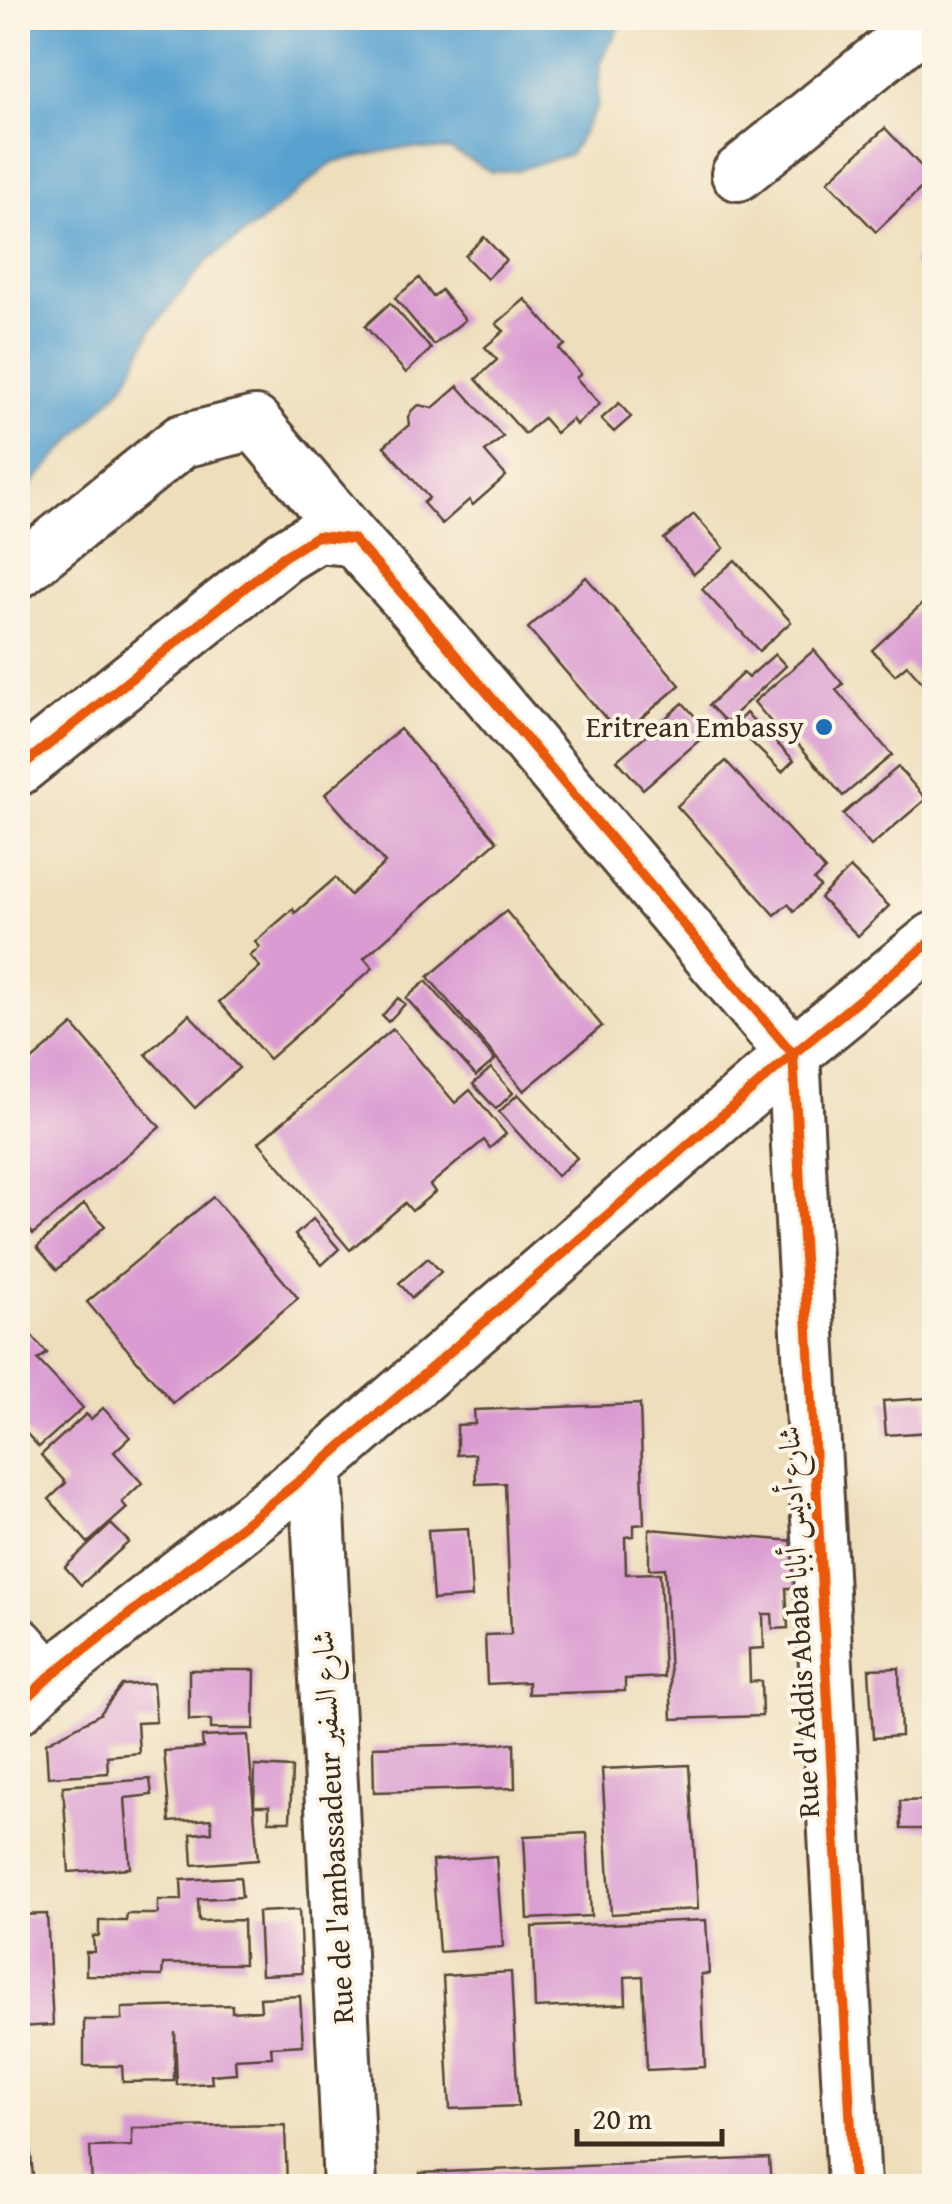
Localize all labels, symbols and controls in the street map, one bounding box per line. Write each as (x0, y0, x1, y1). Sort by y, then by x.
place label: Eritrean Embassy (586, 704, 804, 748)
marker: Eritrean Embassy (813, 716, 835, 738)
street label: Rue d'Addis Ababa شارع أديس أبابا (766, 1425, 834, 1819)
street label: Rue de l'ambassadeur شارع السفير (300, 1629, 368, 2025)
scale bar (577, 2084, 722, 2146)
text: 20 m (592, 2096, 652, 2140)

